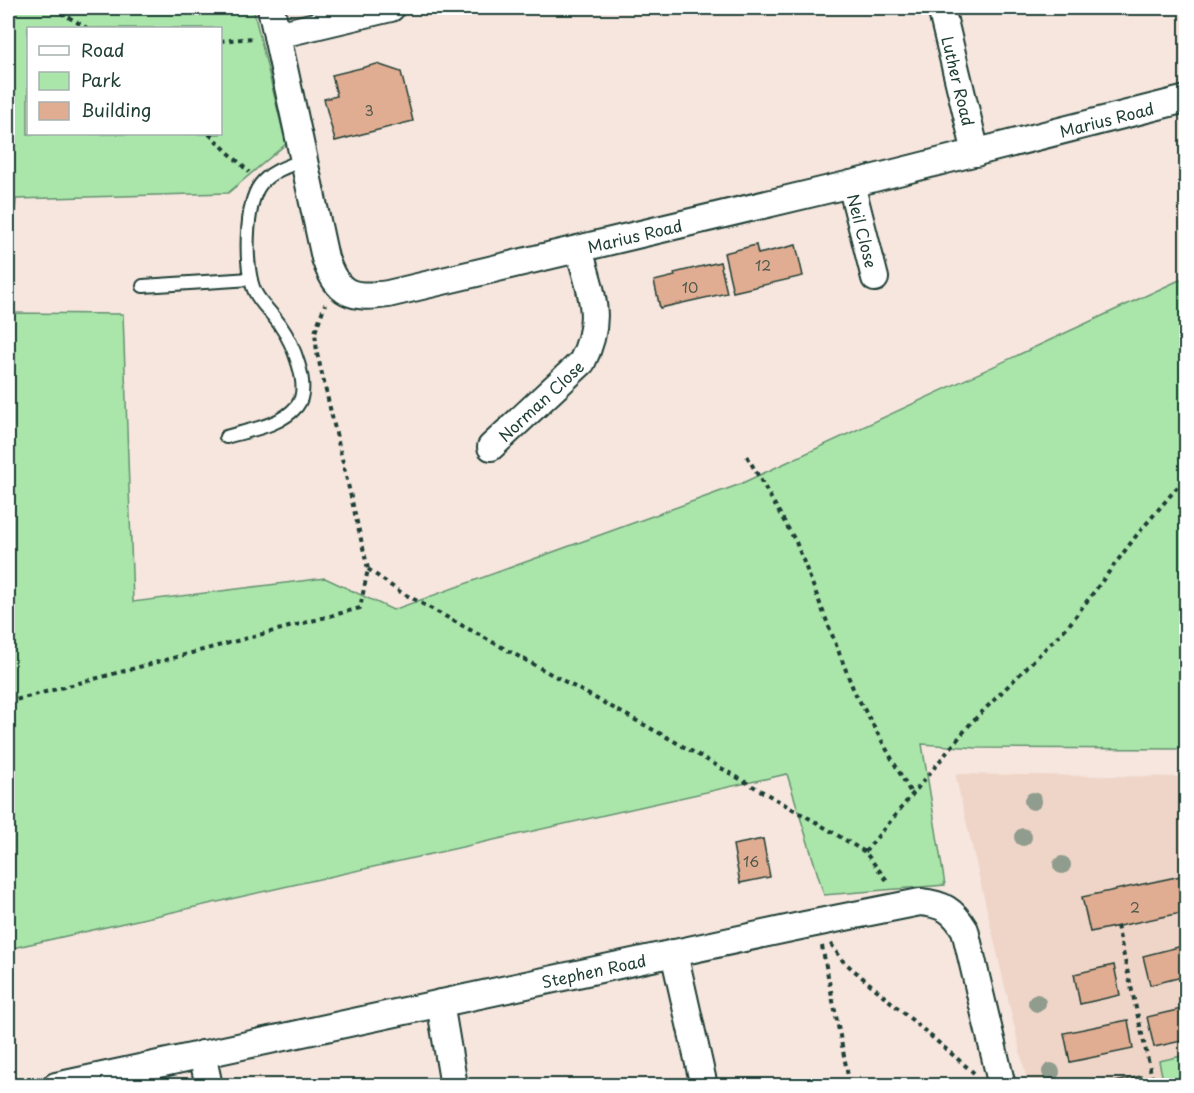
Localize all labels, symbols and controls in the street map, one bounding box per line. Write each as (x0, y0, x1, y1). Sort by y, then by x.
legend (27, 27, 222, 135)
street label: Luther Road (936, 33, 981, 128)
text: Road (81, 36, 125, 63)
text: Park (81, 66, 121, 93)
text: Building (81, 96, 151, 123)
street label: Marius Road (1057, 96, 1156, 143)
house number: 3 (364, 100, 374, 121)
street label: Neil Close (842, 191, 884, 270)
street label: Marius Road (585, 213, 684, 258)
house number: 12 (755, 255, 771, 276)
house number: 10 (682, 277, 698, 298)
street label: Norman Close (492, 354, 589, 447)
house number: 16 (743, 851, 759, 872)
house number: 2 (1130, 897, 1140, 918)
street label: Stephen Road (539, 948, 648, 993)

